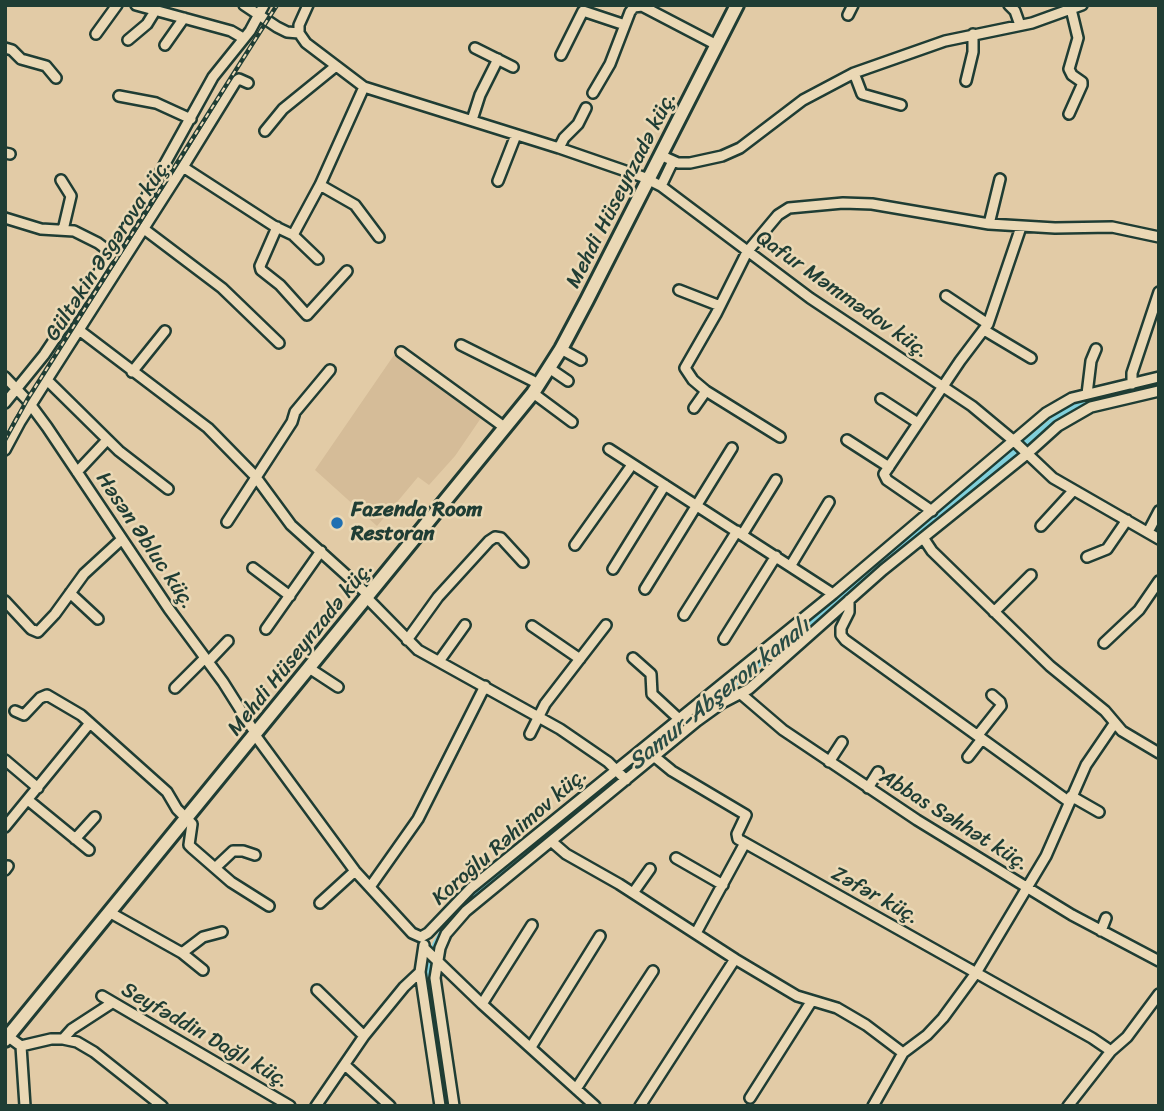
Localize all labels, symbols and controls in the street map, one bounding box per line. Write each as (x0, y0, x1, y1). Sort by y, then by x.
street label: Mehdi Hüseynzadə küç. (561, 88, 683, 292)
street label: Gültəkin Əsgərova küç. (41, 154, 177, 346)
street label: Qafur Məmmədov küç. (750, 226, 934, 364)
street label: Həsən Əbluc küç. (90, 468, 200, 614)
place label: Fazenda Room Restoran (351, 498, 482, 548)
marker: Fazenda Room Restoran (329, 515, 345, 531)
street label: Mehdi Hüseynzadə küç. (223, 557, 379, 741)
water label: Samur-Abşeron kanalı (624, 613, 816, 777)
street label: Koroğlu Rəhimov küç. (427, 763, 593, 911)
street label: Abbas Səhhət küç. (874, 765, 1034, 877)
street label: Zəfər küç. (827, 862, 923, 930)
street label: Seyfəddin Dağlı küç. (117, 978, 293, 1094)

